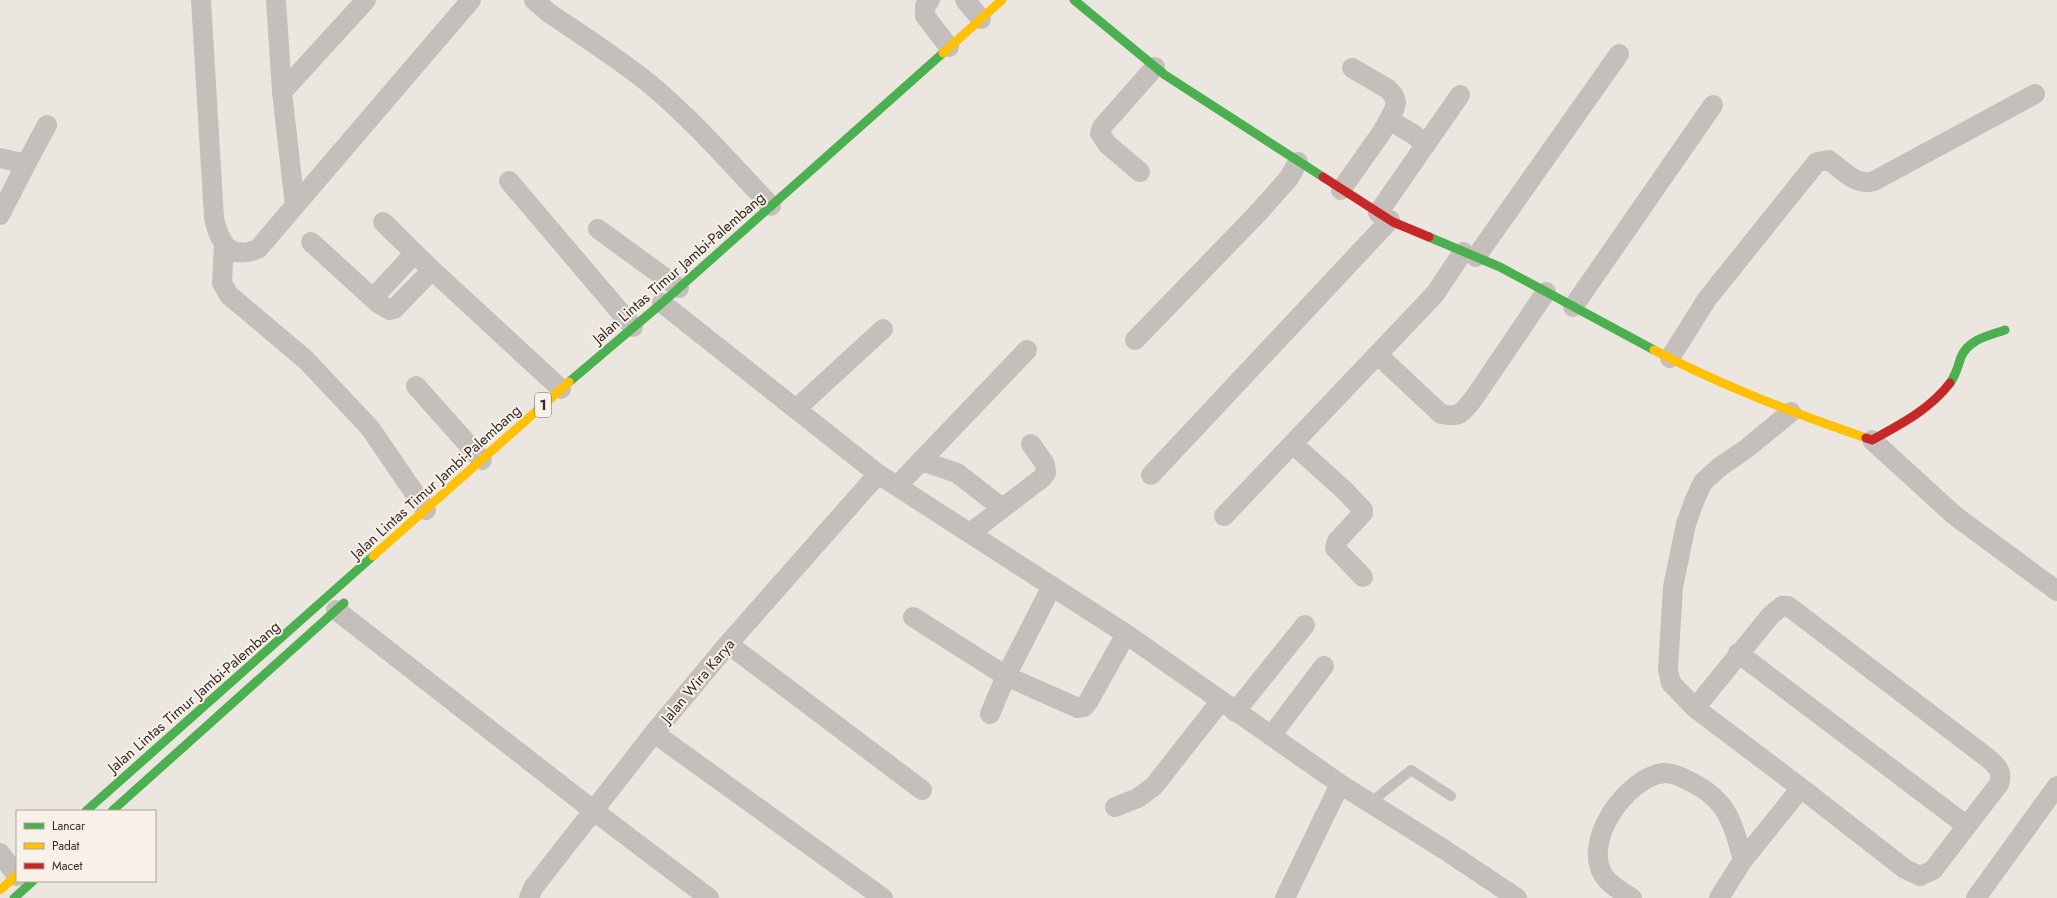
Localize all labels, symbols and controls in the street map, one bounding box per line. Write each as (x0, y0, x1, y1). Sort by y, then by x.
street label: Jalan Lintas Timur Jambi-Palembang (586, 187, 770, 350)
road number: 1 (535, 393, 551, 417)
street label: Jalan Lintas Timur Jambi-Palembang (345, 400, 526, 566)
street label: Jalan Lintas Timur Jambi-Palembang (101, 616, 285, 779)
street label: Jalan Wira Karya (655, 634, 740, 730)
legend (16, 810, 156, 882)
text: Lancar (52, 817, 86, 835)
text: Padat (52, 837, 80, 855)
text: Macet (52, 857, 82, 875)

